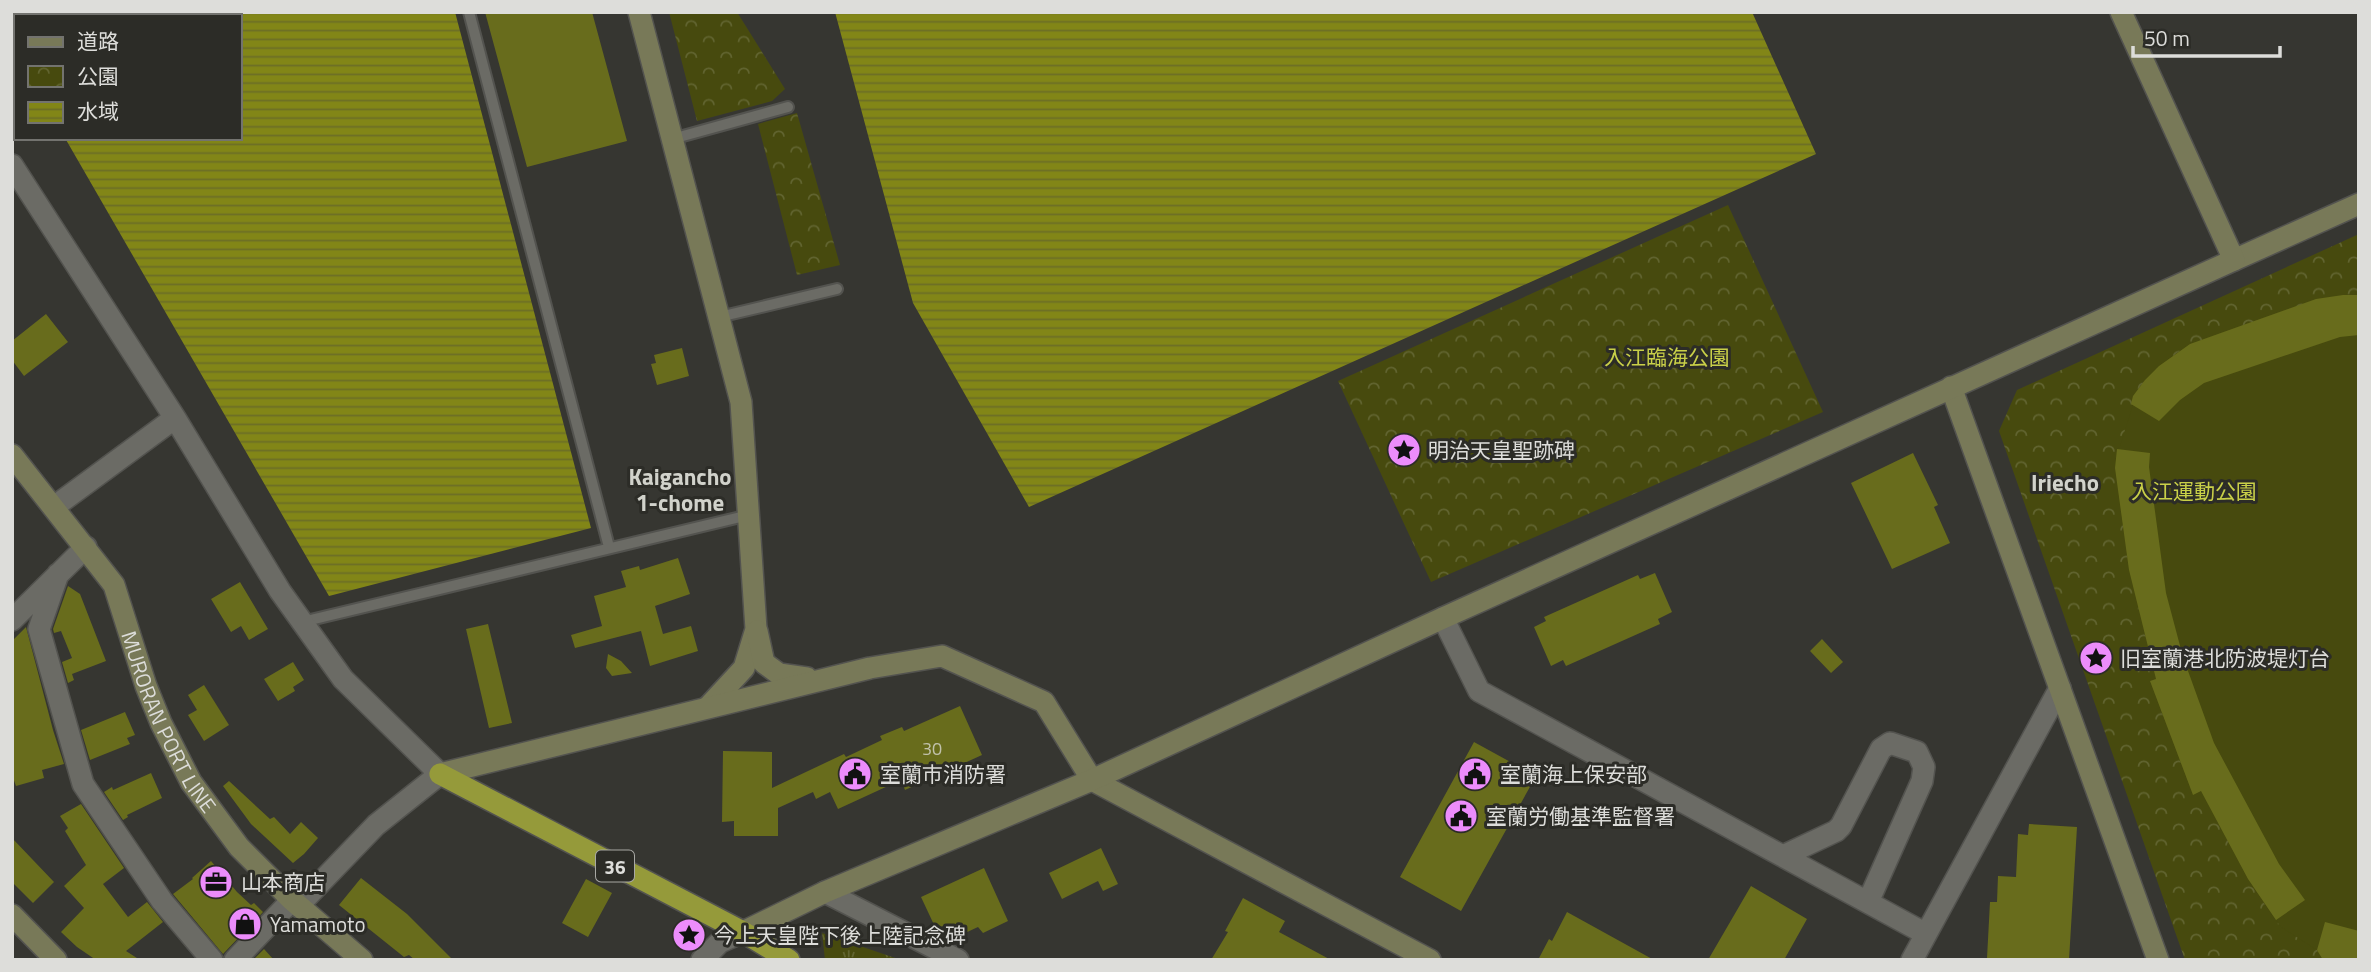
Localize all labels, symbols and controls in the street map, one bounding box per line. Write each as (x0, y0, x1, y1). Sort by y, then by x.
legend (14, 14, 242, 140)
scale bar (2133, 14, 2280, 58)
text: 50 m (2144, 22, 2190, 54)
text: 道路 (77, 25, 119, 57)
text: 公園 (77, 60, 119, 92)
text: 水域 (77, 95, 119, 127)
park label: 入江臨海公園 (1604, 341, 1730, 373)
place icon: 明治天皇聖跡碑 (1385, 431, 1423, 469)
place label: 明治天皇聖跡碑 (1428, 434, 1575, 466)
district label: Kaigancho 1-chome (628, 459, 732, 520)
district label: Iriecho (2031, 465, 2099, 500)
park label: 入江運動公園 (2131, 475, 2257, 507)
street label: MURORAN PORT LINE (113, 627, 224, 819)
place icon: 旧室蘭港北防波堤灯台 (2077, 639, 2115, 677)
place label: 旧室蘭港北防波堤灯台 (2120, 642, 2330, 674)
house number: 30 (922, 735, 942, 762)
public building icon: 室蘭市消防署 (836, 755, 874, 793)
public building icon: 室蘭海上保安部 (1456, 755, 1494, 793)
place label: 室蘭市消防署 (880, 758, 1006, 790)
place label: 室蘭海上保安部 (1500, 758, 1647, 790)
public building icon: 室蘭労働基準監督署 (1442, 797, 1480, 835)
place label: 室蘭労働基準監督署 (1486, 800, 1675, 832)
road number: 36 (596, 850, 634, 881)
office icon: 山本商店 (197, 863, 235, 901)
place label: 山本商店 (241, 866, 325, 898)
shop icon: Yamamoto (226, 905, 264, 943)
place label: Yamamoto (270, 908, 366, 940)
place icon: 今上天皇陛下後上陸記念碑 (670, 916, 708, 954)
place label: 今上天皇陛下後上陸記念碑 (714, 919, 966, 951)

